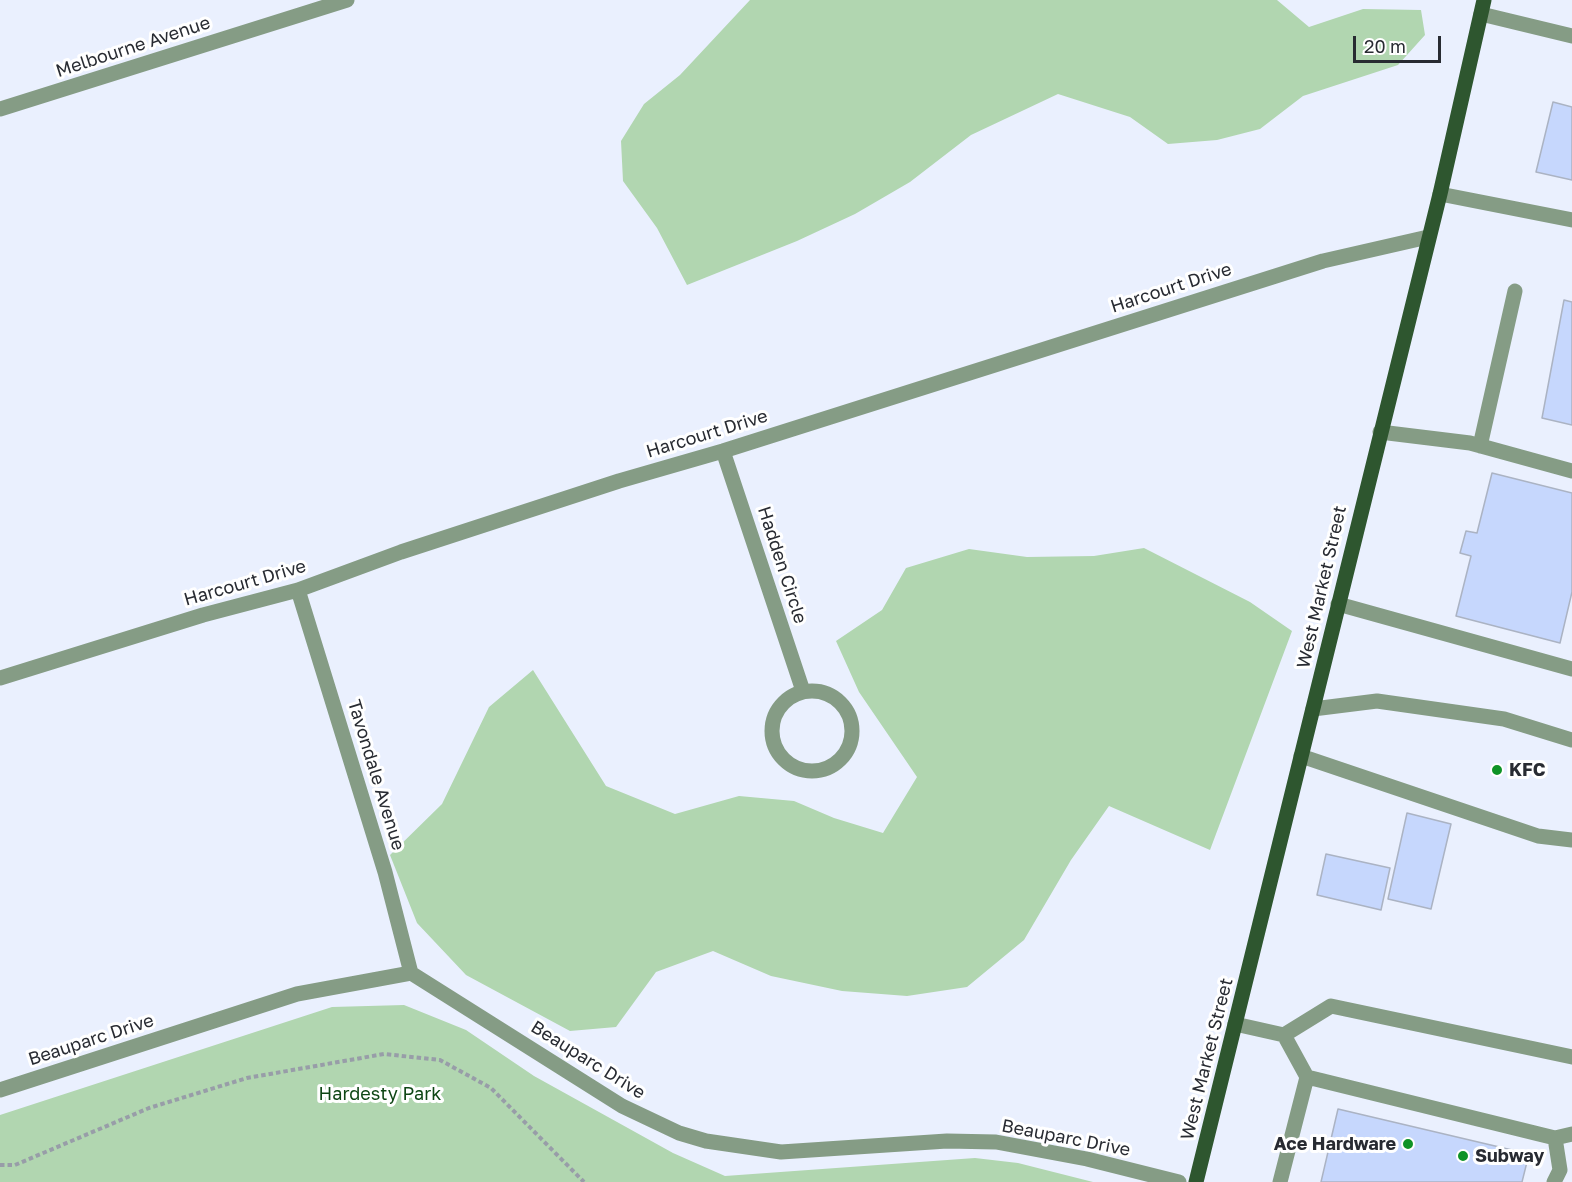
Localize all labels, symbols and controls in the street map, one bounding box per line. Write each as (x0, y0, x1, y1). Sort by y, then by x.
street label: Melbourne Avenue (53, 12, 213, 82)
scale bar (1356, 24, 1444, 62)
text: 20 m (1364, 35, 1406, 57)
street label: Harcourt Drive (1108, 258, 1234, 318)
street label: Harcourt Drive (644, 405, 770, 463)
street label: Hadden Circle (753, 504, 811, 626)
street label: West Market Street (1293, 504, 1351, 670)
street label: Harcourt Drive (182, 555, 308, 611)
street label: Tavondale Avenue (343, 697, 409, 853)
place label: KFC (1509, 759, 1546, 781)
marker: KFC (1490, 763, 1504, 777)
street label: West Market Street (1176, 976, 1238, 1142)
street label: Beauparc Drive (26, 1010, 156, 1070)
street label: Beauparc Drive (527, 1016, 649, 1104)
park label: Hardesty Park (319, 1083, 441, 1105)
street label: Beauparc Drive (1000, 1115, 1132, 1161)
place label: Ace Hardware (1274, 1133, 1396, 1155)
marker: Ace Hardware (1401, 1137, 1415, 1151)
place label: Subway (1475, 1145, 1544, 1167)
marker: Subway (1456, 1149, 1470, 1163)

